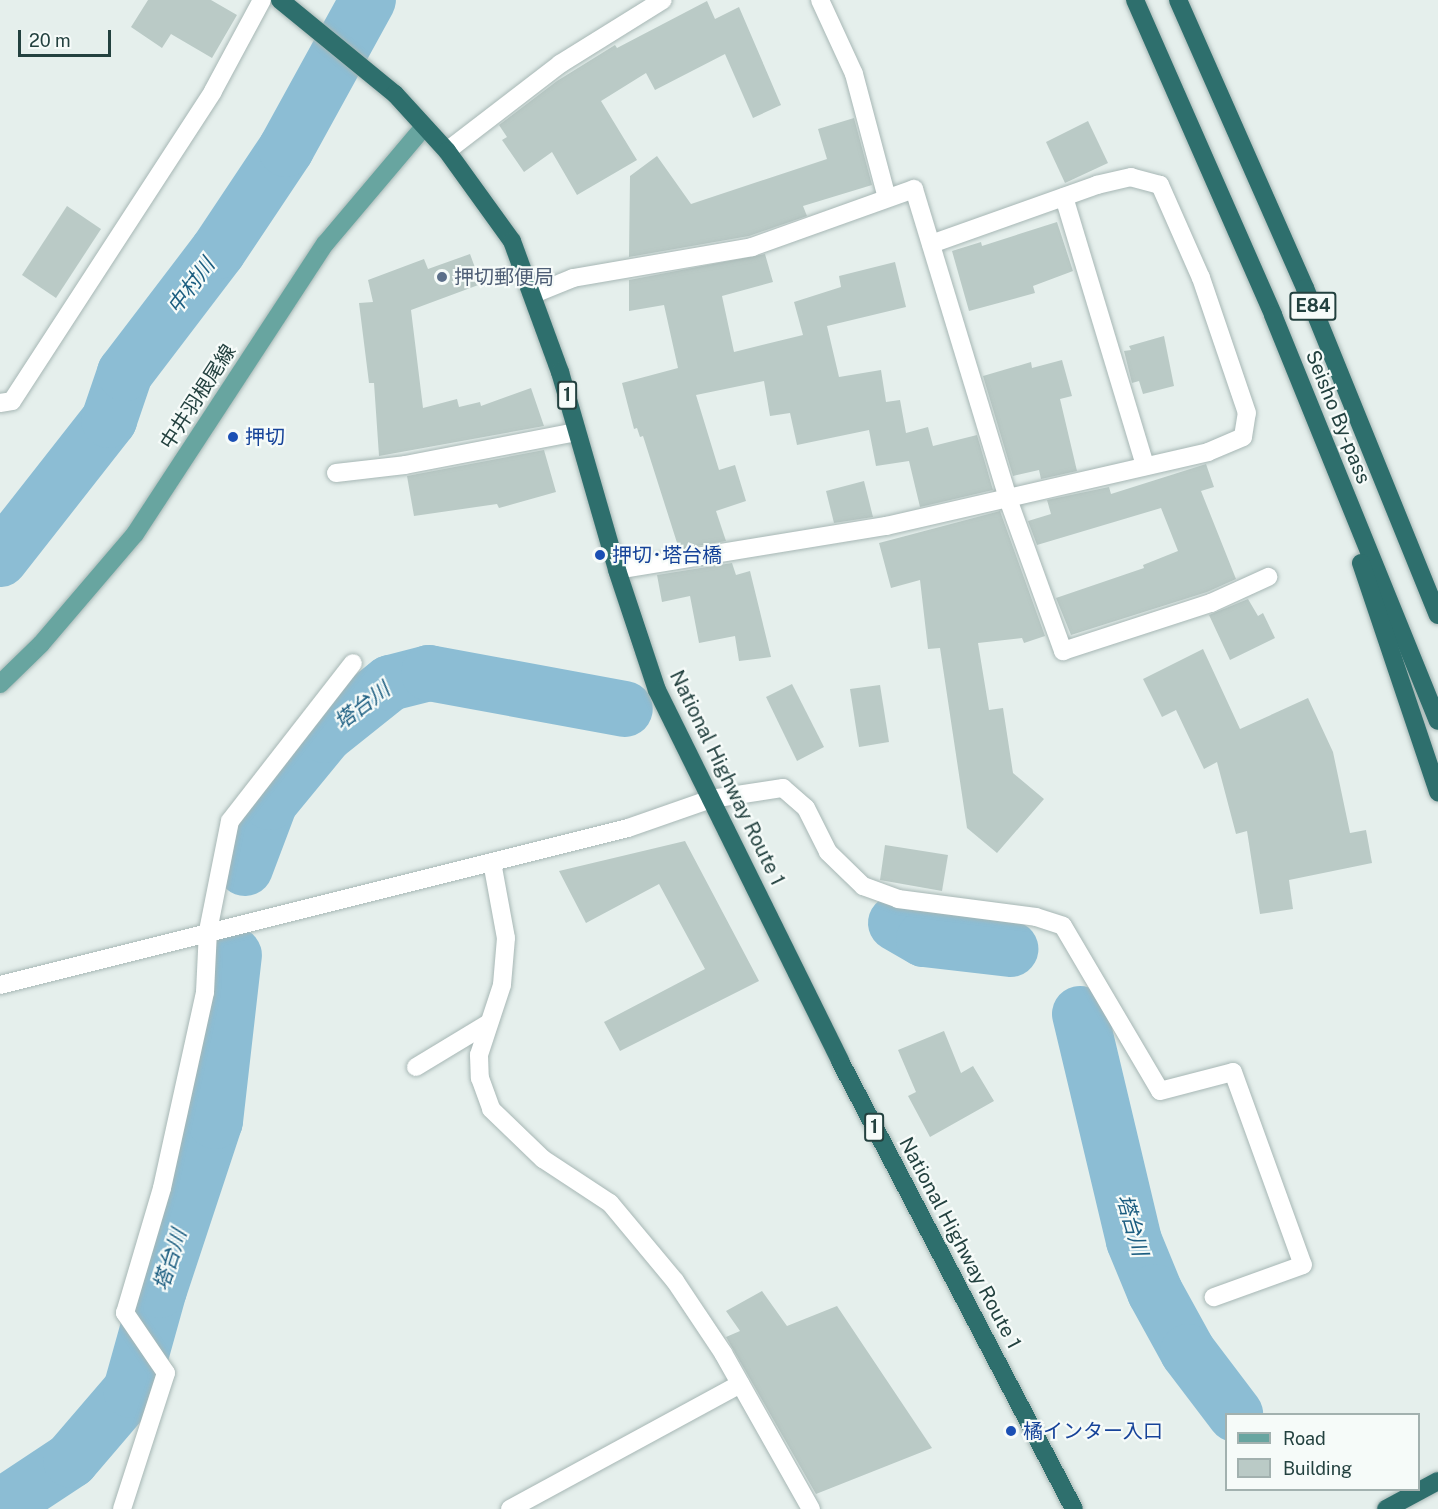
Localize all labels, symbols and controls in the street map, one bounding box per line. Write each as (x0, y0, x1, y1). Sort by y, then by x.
scale bar (21, 18, 114, 56)
text: 20 m (29, 30, 71, 51)
water label: 中村川 (162, 253, 220, 319)
place label: 押切郵便局 (454, 265, 554, 289)
marker: 押切郵便局 (435, 270, 449, 284)
road number: E84 (1289, 291, 1337, 321)
street label: 中井羽根尾線 (155, 340, 241, 454)
street label: Seisho By-pass (1300, 347, 1376, 487)
road number: 1 (556, 380, 578, 410)
place label: 押切 (245, 425, 285, 449)
marker: 押切 (226, 430, 240, 444)
place label: 押切･塔台橋 (612, 543, 722, 567)
marker: 押切･塔台橋 (593, 548, 607, 562)
street label: National Highway Route 1 (664, 666, 790, 890)
water label: 塔台川 (329, 677, 395, 735)
road number: 1 (864, 1112, 884, 1142)
street label: National Highway Route 1 (894, 1133, 1026, 1353)
water label: 塔台川 (1111, 1191, 1153, 1259)
water label: 塔台川 (148, 1226, 192, 1294)
legend (1225, 1413, 1420, 1491)
place label: 橘インター入口 (1023, 1419, 1163, 1443)
marker: 橘インター入口 (1004, 1424, 1018, 1438)
text: Road (1283, 1428, 1326, 1449)
text: Building (1283, 1458, 1352, 1479)

